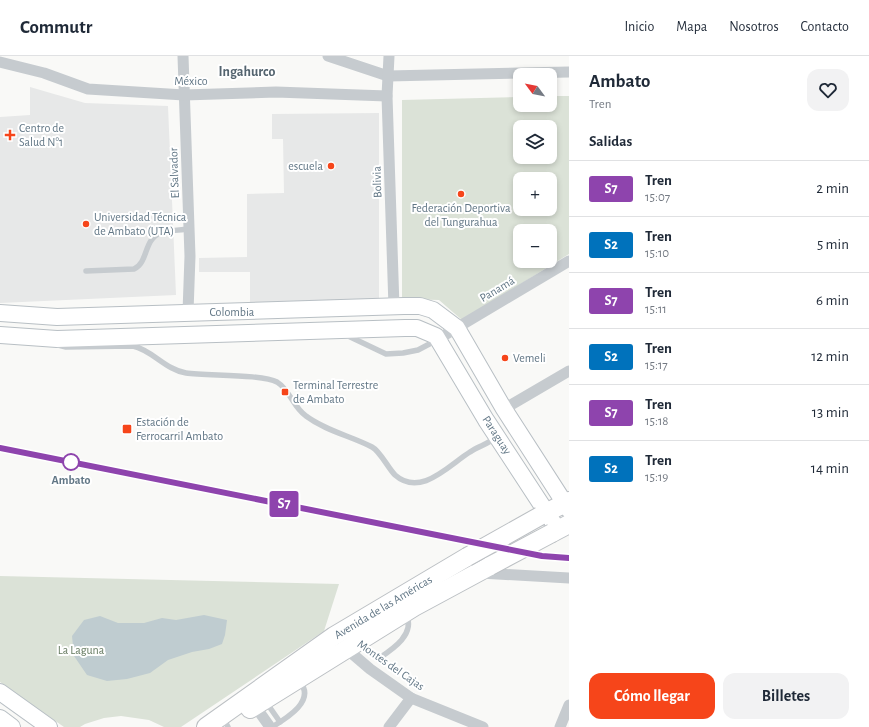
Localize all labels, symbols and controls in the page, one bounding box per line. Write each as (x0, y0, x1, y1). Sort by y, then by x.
text: Commutr (20, 18, 92, 37)
text: Inicio (624, 20, 654, 34)
text: Mapa (676, 20, 707, 34)
text: Nosotros (729, 20, 779, 34)
text: Contacto (801, 20, 849, 34)
district label: Ingahurco (219, 65, 276, 79)
north arrow (513, 68, 557, 112)
map controls (513, 68, 557, 268)
button: heart (807, 69, 849, 111)
text: Ambato (589, 72, 650, 91)
street label: México (174, 75, 208, 87)
text: Tren (589, 98, 611, 111)
button: layers (513, 120, 557, 164)
place label: Centro de Salud N°1 (19, 122, 64, 148)
marker: Centro de Salud N°1 (4, 129, 16, 141)
text: Salidas (589, 134, 632, 149)
street label: El Salvador (167, 147, 181, 199)
place label: escuela (288, 160, 323, 172)
marker: escuela (326, 161, 336, 171)
street label: Bolivia (370, 166, 384, 198)
button: + (513, 172, 557, 216)
text: Tren (645, 173, 672, 188)
text: 2 min (816, 181, 849, 196)
text: S7 (604, 182, 618, 196)
marker: Federación Deportiva del Tungurahua (456, 189, 466, 199)
text: 15:07 (645, 191, 670, 204)
place label: Federación Deportiva del Tungurahua (411, 202, 511, 228)
place label: Universidad Técnica de Ambato (UTA) (94, 211, 187, 237)
marker: Universidad Técnica de Ambato (UTA) (81, 219, 91, 229)
button: − (513, 224, 557, 268)
text: Tren (645, 229, 672, 244)
text: 5 min (817, 237, 849, 252)
text: S2 (604, 238, 618, 252)
text: 15:10 (645, 247, 669, 260)
street label: Panamá (478, 274, 517, 304)
text: Tren (645, 285, 672, 300)
text: 6 min (816, 293, 849, 308)
text: S7 (604, 294, 618, 308)
text: 15:11 (645, 303, 667, 316)
street label: Colombia (210, 306, 255, 318)
text: Tren (645, 341, 672, 356)
text: 12 min (811, 349, 849, 364)
text: S2 (604, 350, 618, 364)
place label: Vemeli (513, 352, 546, 364)
marker: Vemeli (500, 353, 510, 363)
text: 15:17 (645, 359, 668, 372)
place label: Terminal Terrestre de Ambato (293, 379, 378, 405)
marker: Terminal Terrestre de Ambato (280, 387, 290, 397)
text: Tren (645, 397, 672, 412)
text: 13 min (812, 405, 849, 420)
text: S7 (604, 406, 618, 420)
street label: Paraguay (479, 414, 514, 457)
text: 15:18 (645, 415, 669, 428)
place label: Estación de Ferrocarril Ambato (136, 416, 223, 442)
marker: Estación de Ferrocarril Ambato (121, 423, 133, 435)
marker: Ambato (62, 453, 80, 471)
text: Tren (645, 453, 672, 468)
text: 14 min (811, 461, 849, 476)
text: S2 (604, 462, 618, 476)
text: 15:19 (645, 471, 668, 484)
place label: Ambato (52, 474, 90, 486)
line badge: S7 (266, 491, 302, 517)
text: S7 (277, 497, 291, 511)
street label: Avenida de las Américas (332, 573, 434, 641)
street label: Montes del Cajas (355, 638, 427, 693)
park label: La Laguna (58, 644, 105, 656)
button: Cómo llegar (589, 673, 715, 719)
button: Billetes (723, 673, 849, 719)

